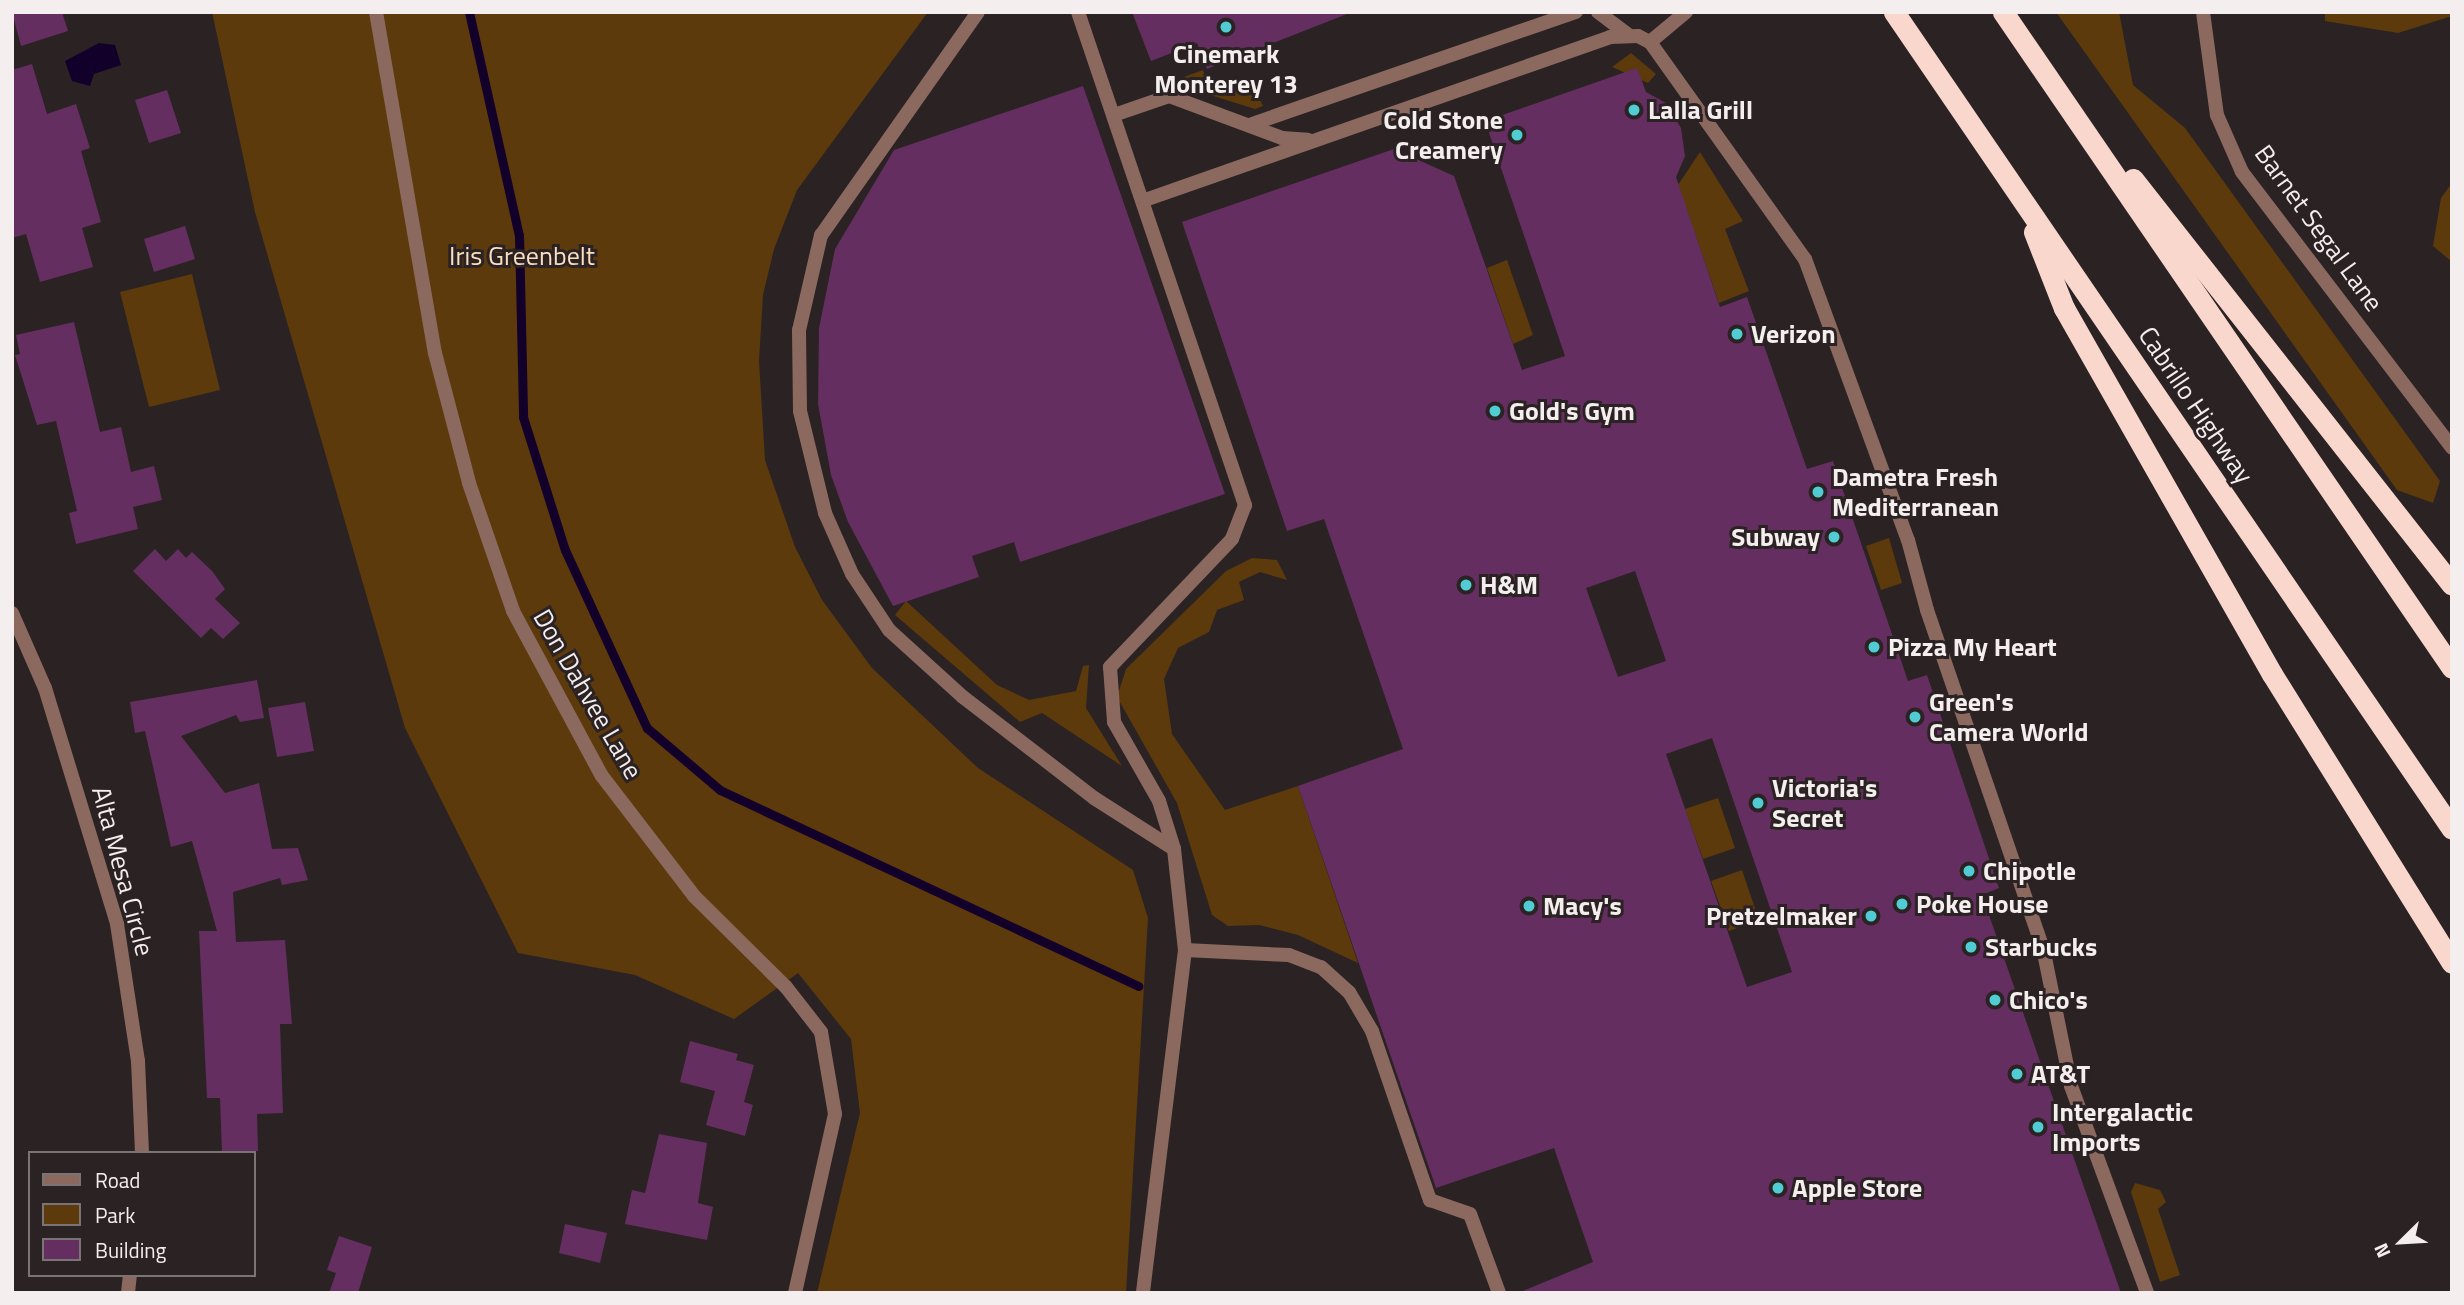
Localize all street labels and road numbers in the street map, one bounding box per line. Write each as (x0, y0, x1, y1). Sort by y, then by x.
street label: Barnet Segal Lane (2248, 139, 2390, 317)
street label: Cabrillo Highway (2132, 321, 2260, 489)
street label: Don Dahvee Lane (527, 604, 649, 784)
street label: Alta Mesa Circle (85, 783, 161, 959)

